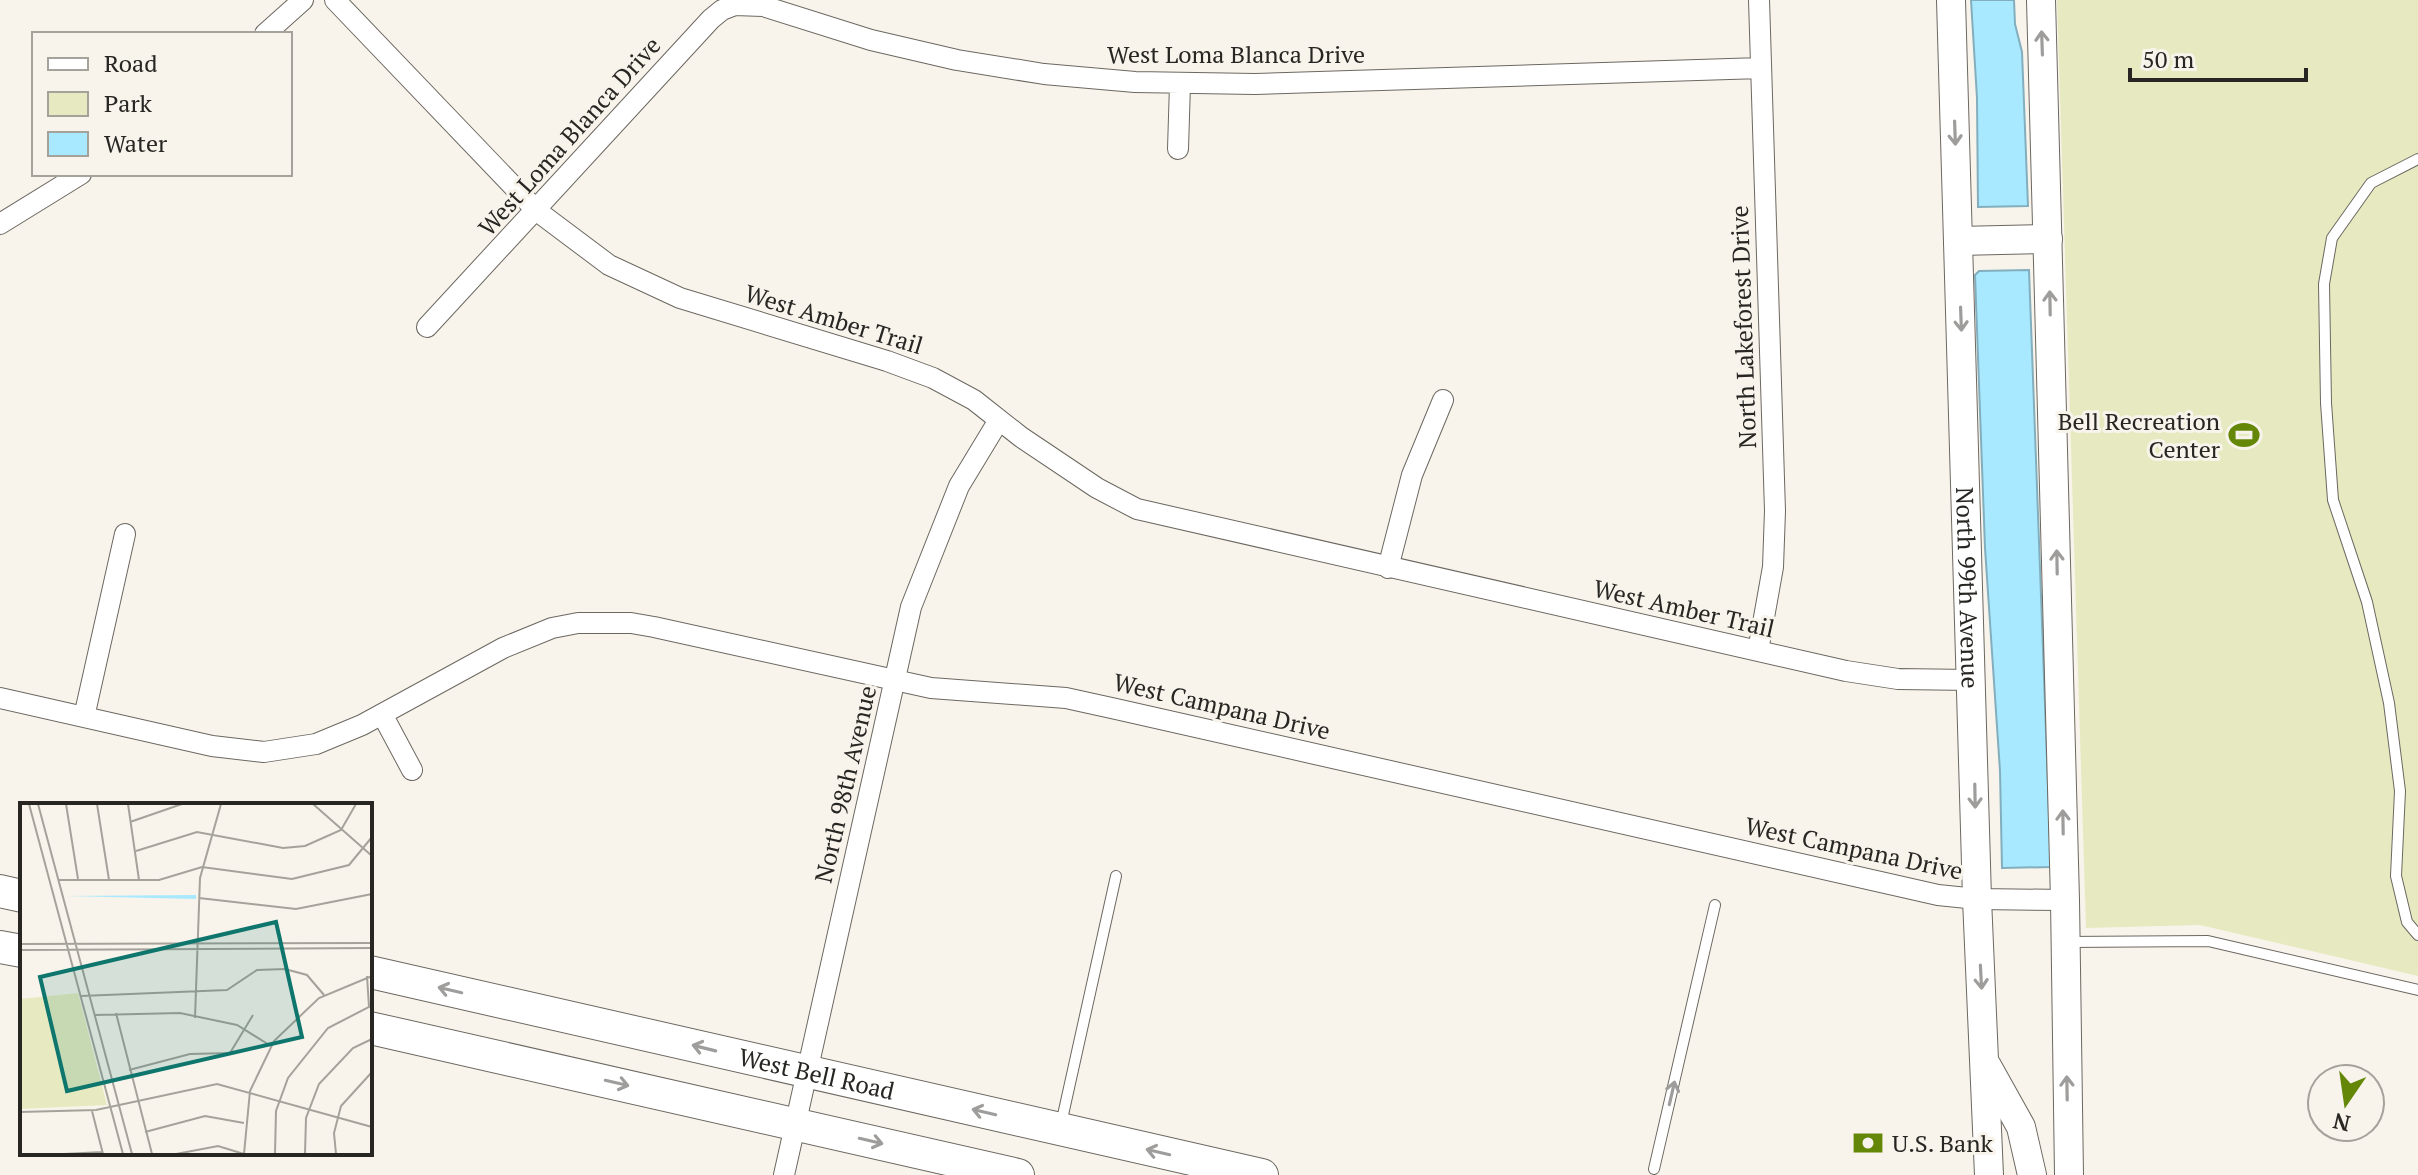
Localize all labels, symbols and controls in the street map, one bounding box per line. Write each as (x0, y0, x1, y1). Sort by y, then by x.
street label: West Loma Blanca Drive (471, 29, 667, 243)
one-way arrow (2035, 30, 2050, 57)
legend (32, 32, 292, 176)
scale bar (2130, 32, 2306, 82)
street label: West Loma Blanca Drive (1107, 38, 1365, 70)
text: 50 m (2142, 43, 2194, 75)
text: Road (104, 47, 158, 79)
text: Park (104, 87, 153, 119)
one-way arrow (1948, 119, 1963, 146)
text: Water (104, 127, 168, 159)
street label: North Lakeforest Drive (1723, 205, 1763, 449)
street label: West Amber Trail (741, 277, 927, 361)
one-way arrow (2042, 290, 2058, 317)
one-way arrow (1953, 305, 1968, 332)
place label: Bell Recreation Center (2058, 405, 2221, 465)
sports icon: Bell Recreation Center (2227, 418, 2261, 452)
street label: North 99th Avenue (1949, 487, 1987, 689)
one-way arrow (2049, 549, 2064, 576)
street label: West Amber Trail (1590, 572, 1778, 644)
street label: West Campana Drive (1110, 665, 1334, 747)
street label: North 98th Avenue (807, 682, 883, 886)
one-way arrow (1967, 782, 1982, 809)
inset map (20, 803, 372, 1155)
street label: West Campana Drive (1742, 809, 1966, 887)
one-way arrow (2056, 809, 2071, 836)
one-way arrow (1974, 963, 1989, 990)
one-way arrow (438, 982, 463, 997)
one-way arrow (691, 1040, 717, 1055)
street label: West Bell Road (736, 1040, 898, 1107)
north arrow (2306, 1063, 2386, 1143)
one-way arrow (2060, 1075, 2075, 1102)
one-way arrow (604, 1077, 630, 1092)
one-way arrow (1665, 1080, 1680, 1106)
one-way arrow (972, 1104, 997, 1119)
text: N (2330, 1107, 2353, 1139)
bank icon: U.S. Bank (1851, 1126, 1885, 1160)
place label: U.S. Bank (1892, 1127, 1993, 1159)
one-way arrow (858, 1134, 884, 1149)
one-way arrow (1146, 1144, 1172, 1159)

